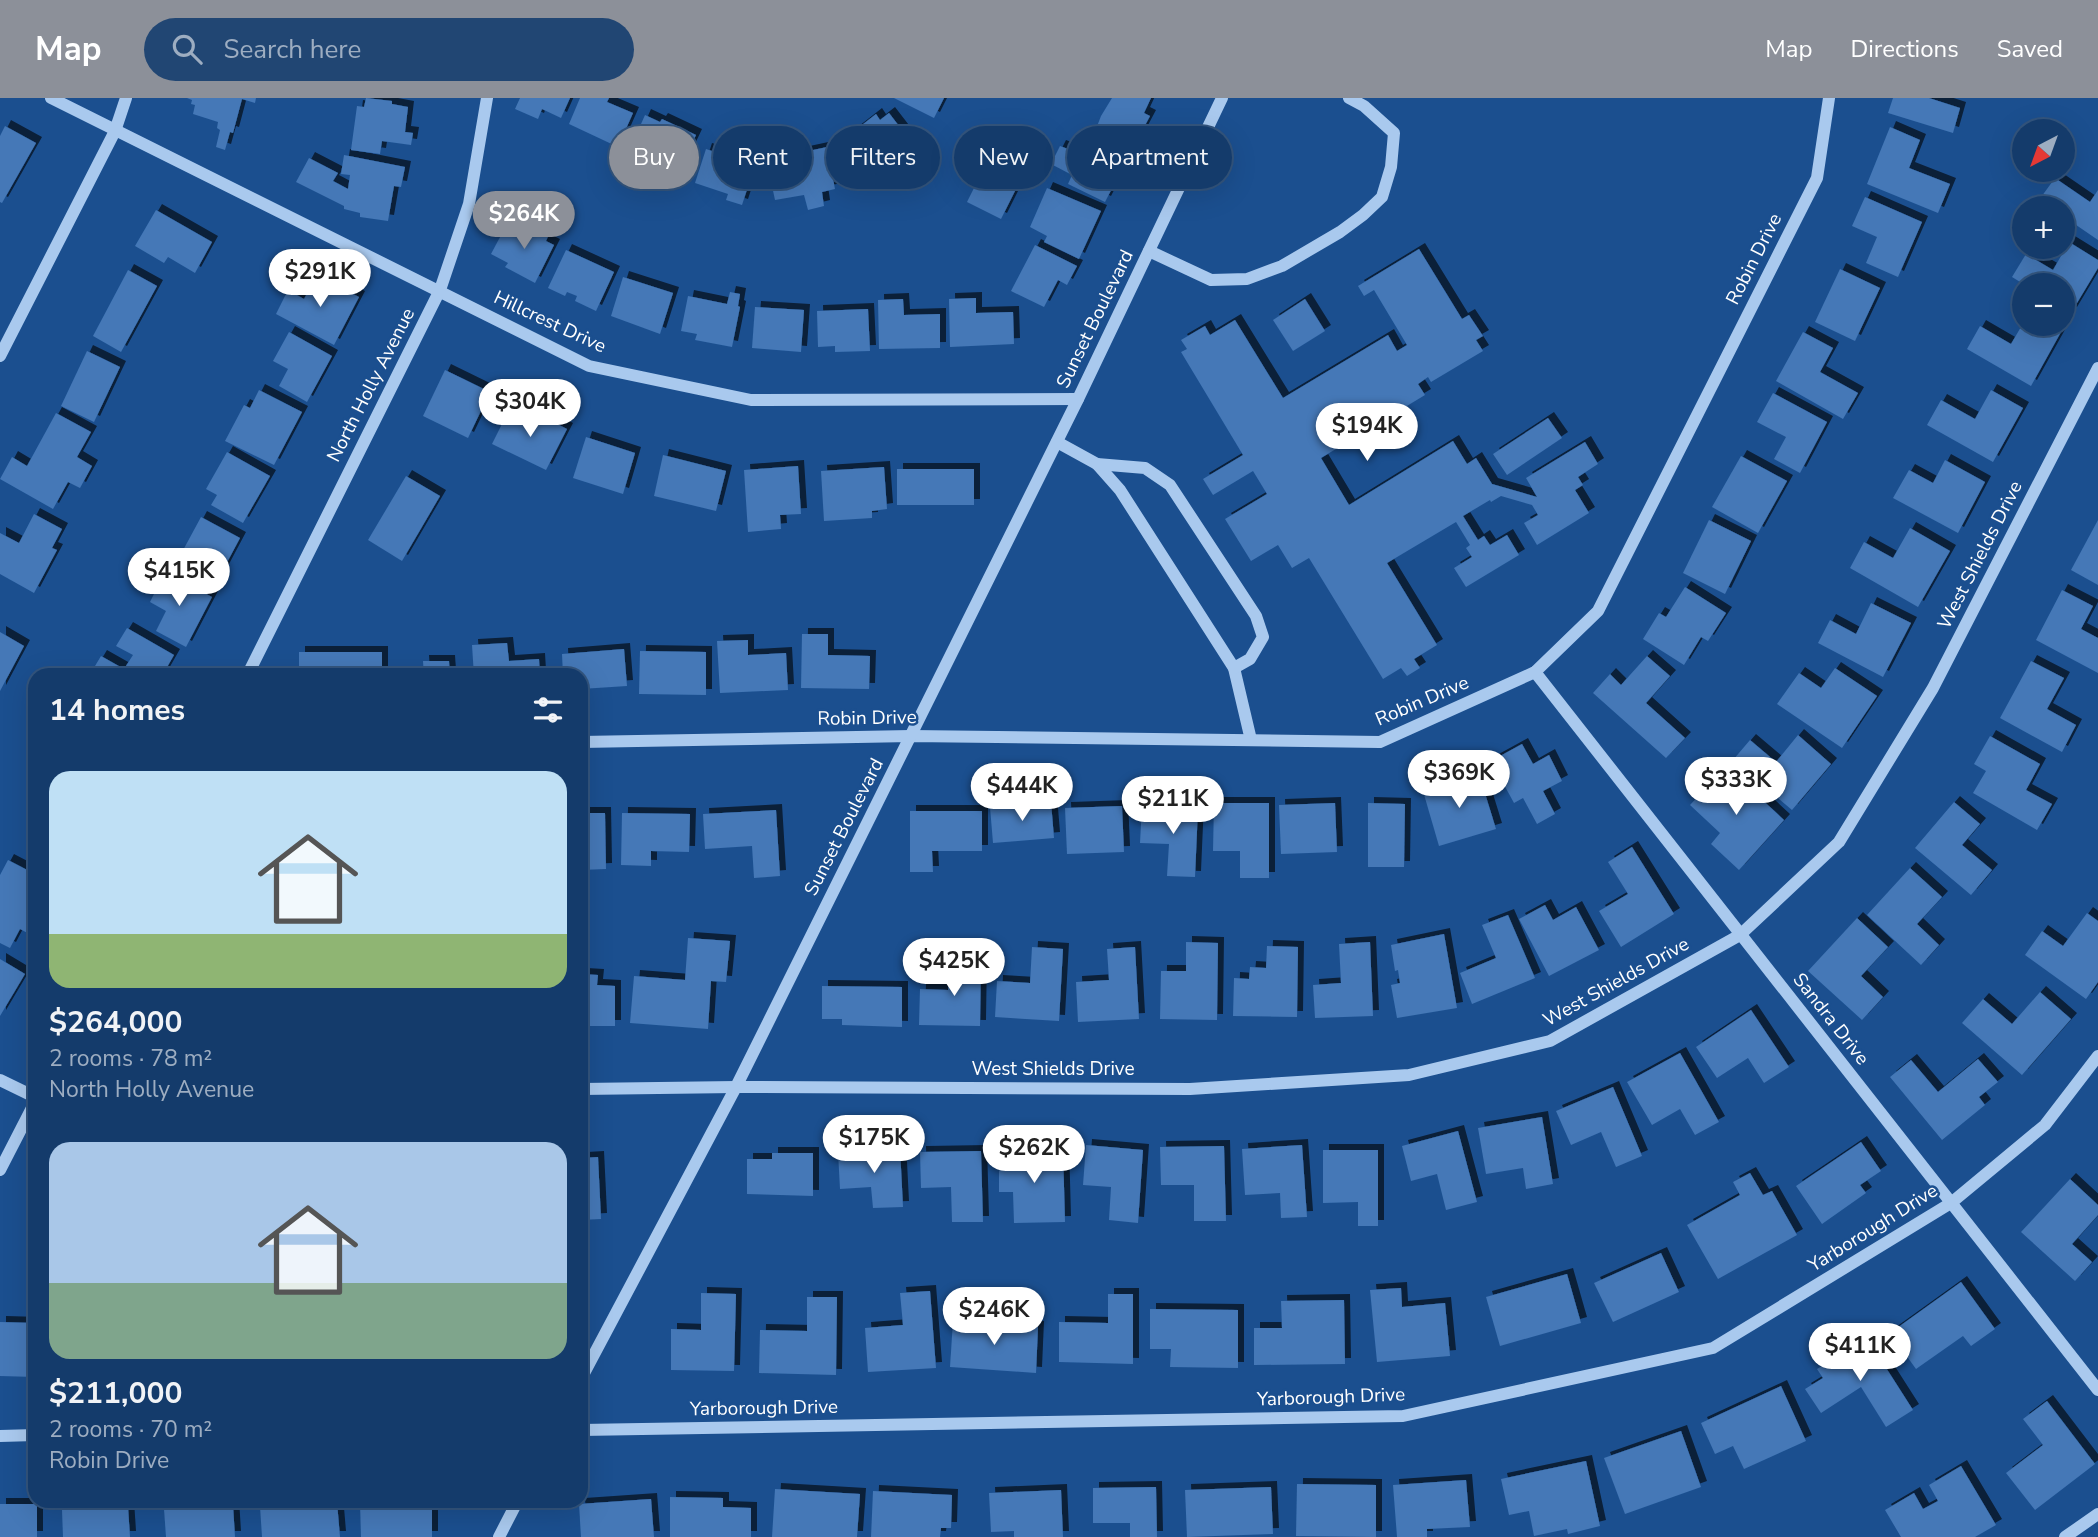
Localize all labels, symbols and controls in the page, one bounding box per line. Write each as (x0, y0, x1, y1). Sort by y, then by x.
search box (144, 18, 634, 81)
text: Map (35, 27, 102, 72)
icon: search (168, 30, 206, 68)
text: Search here (224, 32, 361, 67)
text: Map (1765, 33, 1812, 65)
text: Directions (1850, 33, 1959, 65)
text: Saved (1997, 33, 2063, 65)
north arrow (2012, 119, 2076, 182)
map controls (2012, 119, 2075, 336)
chip: Buy (609, 126, 699, 189)
chip: Rent (713, 126, 812, 189)
chip: Filters (826, 126, 940, 189)
chip: New (954, 126, 1053, 189)
chip: Apartment (1067, 126, 1232, 189)
pin: $264K (475, 192, 573, 251)
button: + (2012, 196, 2075, 259)
text: $264K (489, 198, 559, 229)
street label: Robin Drive (1720, 209, 1788, 309)
street label: Sunset Boulevard (1050, 245, 1140, 393)
pin: $291K (271, 250, 369, 309)
text: $291K (285, 256, 355, 287)
button: − (2012, 273, 2075, 336)
street label: Hillcrest Drive (490, 285, 610, 359)
street label: North Holly Avenue (321, 304, 421, 466)
pin: $304K (481, 380, 579, 439)
text: $304K (495, 386, 565, 417)
pin: $194K (1318, 404, 1416, 463)
text: $194K (1332, 410, 1402, 441)
street label: West Shields Drive (1931, 476, 2029, 634)
pin: $415K (130, 548, 228, 608)
text: $415K (144, 555, 214, 586)
street label: Robin Drive (1371, 670, 1473, 732)
text: 14 homes (49, 690, 185, 731)
icon: filters (529, 691, 567, 729)
street label: Robin Drive (817, 704, 917, 732)
pin: $369K (1410, 750, 1508, 810)
street label: Sunset Boulevard (798, 754, 890, 900)
text: $369K (1424, 757, 1494, 788)
pin: $333K (1687, 758, 1785, 817)
pin: $444K (973, 764, 1071, 823)
text: $333K (1701, 764, 1771, 795)
text: $444K (987, 770, 1057, 801)
pin: $211K (1124, 776, 1222, 836)
text: $211K (1138, 783, 1208, 814)
icon: home (245, 816, 371, 942)
street label: West Shields Drive (1538, 931, 1694, 1033)
pin: $425K (905, 939, 1003, 998)
text: $425K (919, 945, 989, 976)
street label: Sandra Drive (1787, 968, 1875, 1070)
text: $264,000 (49, 1002, 182, 1043)
text: 2 rooms · 78 m² (49, 1043, 212, 1074)
street label: West Shields Drive (971, 1056, 1135, 1082)
text: North Holly Avenue (49, 1074, 254, 1105)
pin: $175K (825, 1116, 923, 1175)
text: $175K (839, 1122, 909, 1153)
pin: $262K (985, 1126, 1083, 1185)
text: $262K (999, 1132, 1069, 1163)
street label: Yarborough Drive (1802, 1178, 1943, 1279)
icon: home (245, 1187, 371, 1313)
pin: $246K (945, 1288, 1043, 1347)
text: $246K (959, 1294, 1029, 1325)
pin: $411K (1811, 1324, 1909, 1383)
text: $411K (1825, 1330, 1895, 1361)
text: $211,000 (49, 1373, 182, 1414)
street label: Yarborough Drive (1256, 1381, 1405, 1413)
street label: Yarborough Drive (689, 1394, 838, 1422)
text: 2 rooms · 70 m² (49, 1414, 212, 1445)
text: Robin Drive (49, 1445, 169, 1476)

